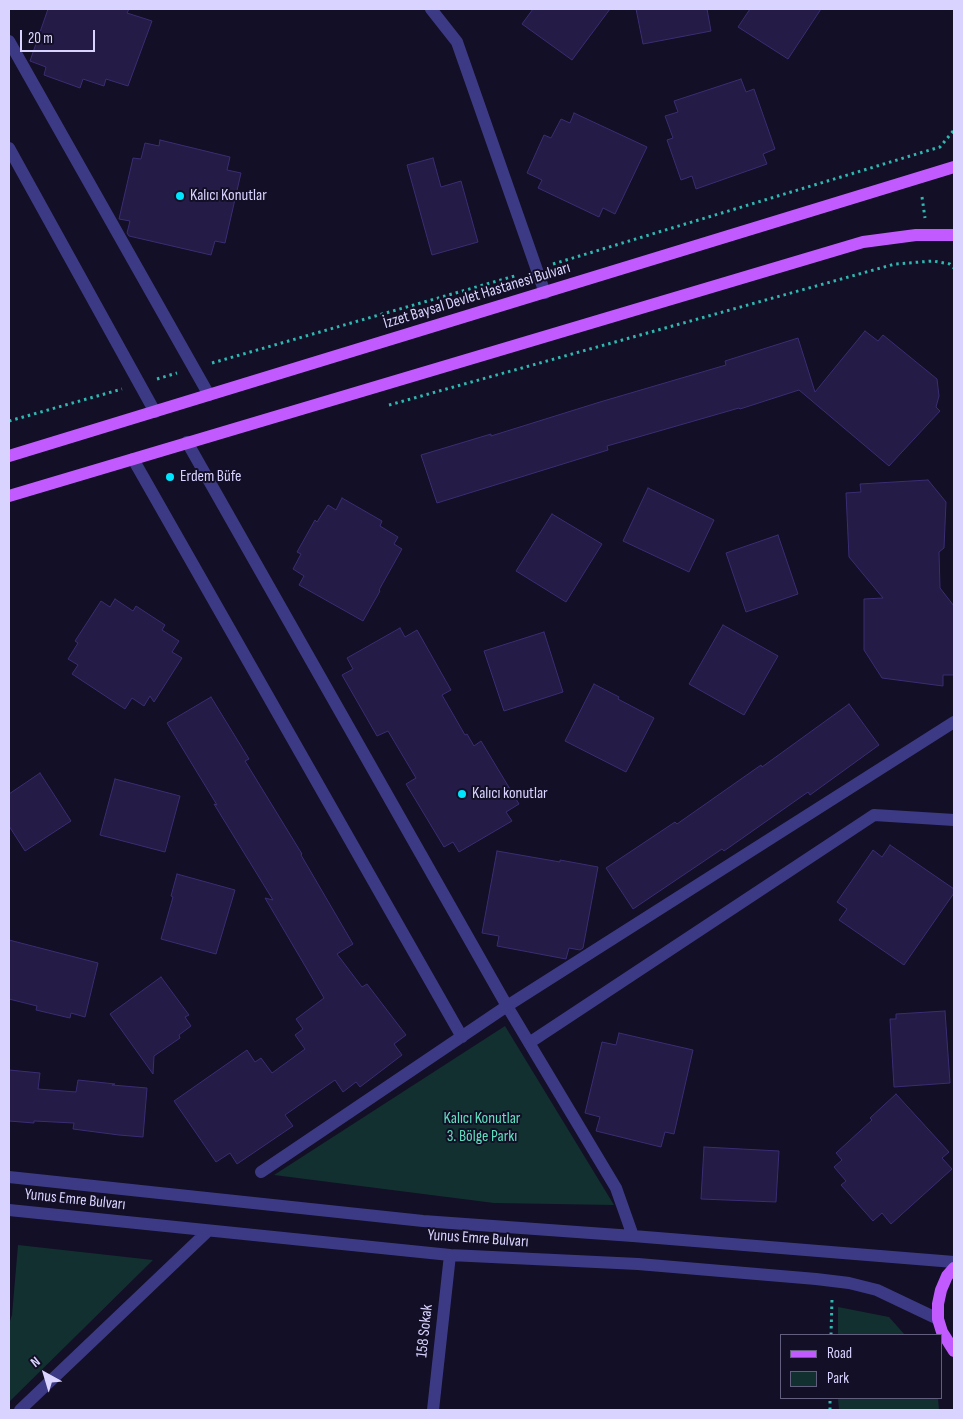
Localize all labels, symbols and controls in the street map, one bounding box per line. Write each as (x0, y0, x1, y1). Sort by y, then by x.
scale bar (22, 20, 98, 52)
text: 20 m (28, 29, 53, 48)
place label: Kalıcı Konutlar (190, 186, 267, 206)
marker: Kalıcı Konutlar (174, 190, 186, 202)
street label: İzzet Baysal Devlet Hastanesi Bulvarı (381, 258, 573, 334)
place label: Erdem Büfe (180, 467, 241, 487)
marker: Erdem Büfe (164, 471, 176, 483)
place label: Kalıcı konutlar (472, 784, 548, 804)
marker: Kalıcı konutlar (456, 788, 468, 800)
park label: Kalıcı Konutlar 3. Bölge Parkı (444, 1109, 520, 1147)
street label: Yunus Emre Bulvarı (24, 1185, 126, 1215)
street label: Yunus Emre Bulvarı (427, 1226, 529, 1252)
street label: 158 Sokak (413, 1303, 437, 1359)
legend (780, 1334, 943, 1399)
text: Road (827, 1344, 852, 1363)
north arrow (20, 1349, 70, 1399)
text: N (27, 1353, 43, 1371)
text: Park (827, 1369, 849, 1388)

